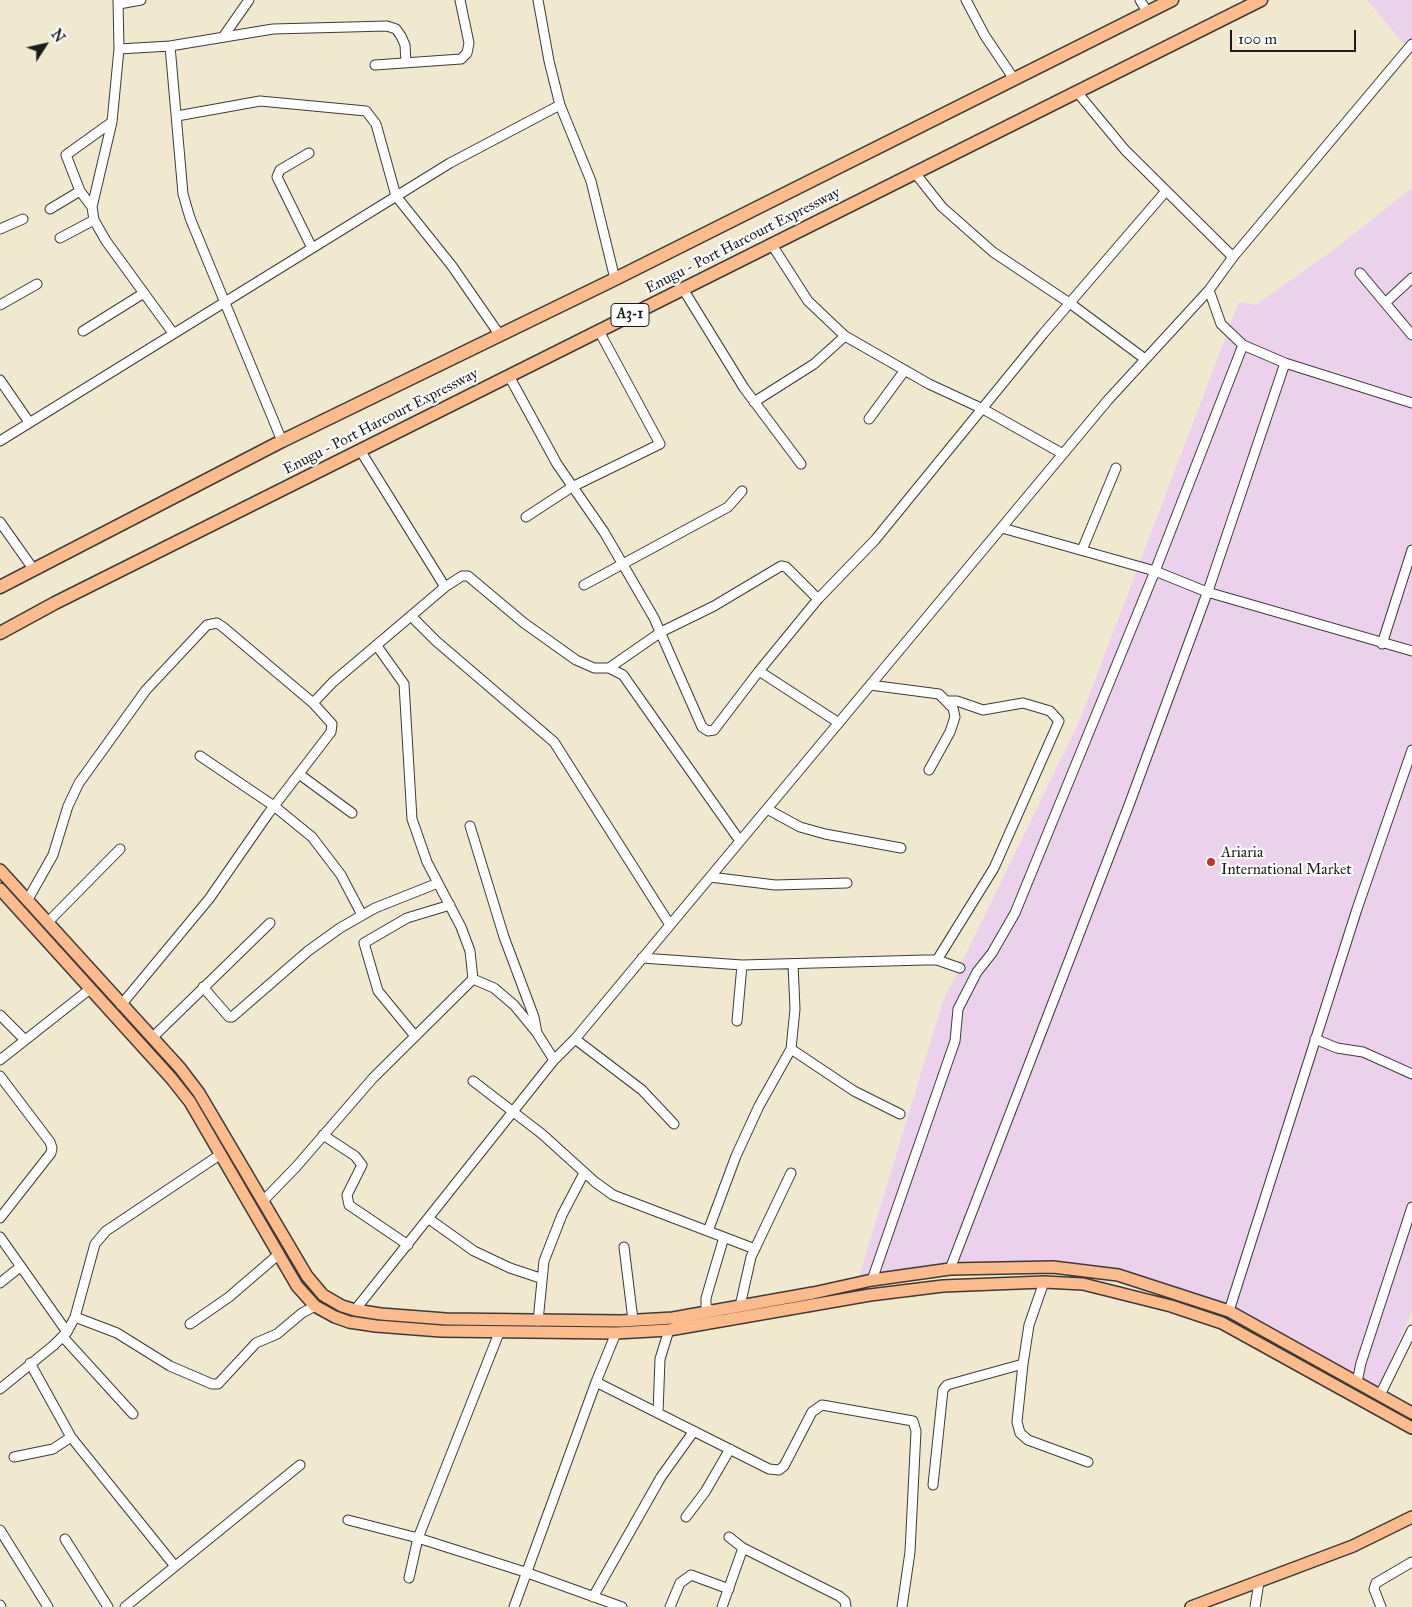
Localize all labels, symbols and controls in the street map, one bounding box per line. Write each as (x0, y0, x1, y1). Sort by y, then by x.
north arrow (20, 20, 70, 70)
scale bar (1232, 20, 1358, 52)
text: N (47, 26, 68, 46)
text: 100 m (1238, 30, 1277, 48)
street label: Enugu - Port Harcourt Expressway (643, 184, 843, 298)
road number: A3-1 (611, 304, 649, 326)
street label: Enugu - Port Harcourt Expressway (281, 365, 481, 479)
place label: Ariaria International Market (1221, 844, 1352, 879)
marker: Ariaria International Market (1205, 856, 1217, 868)

